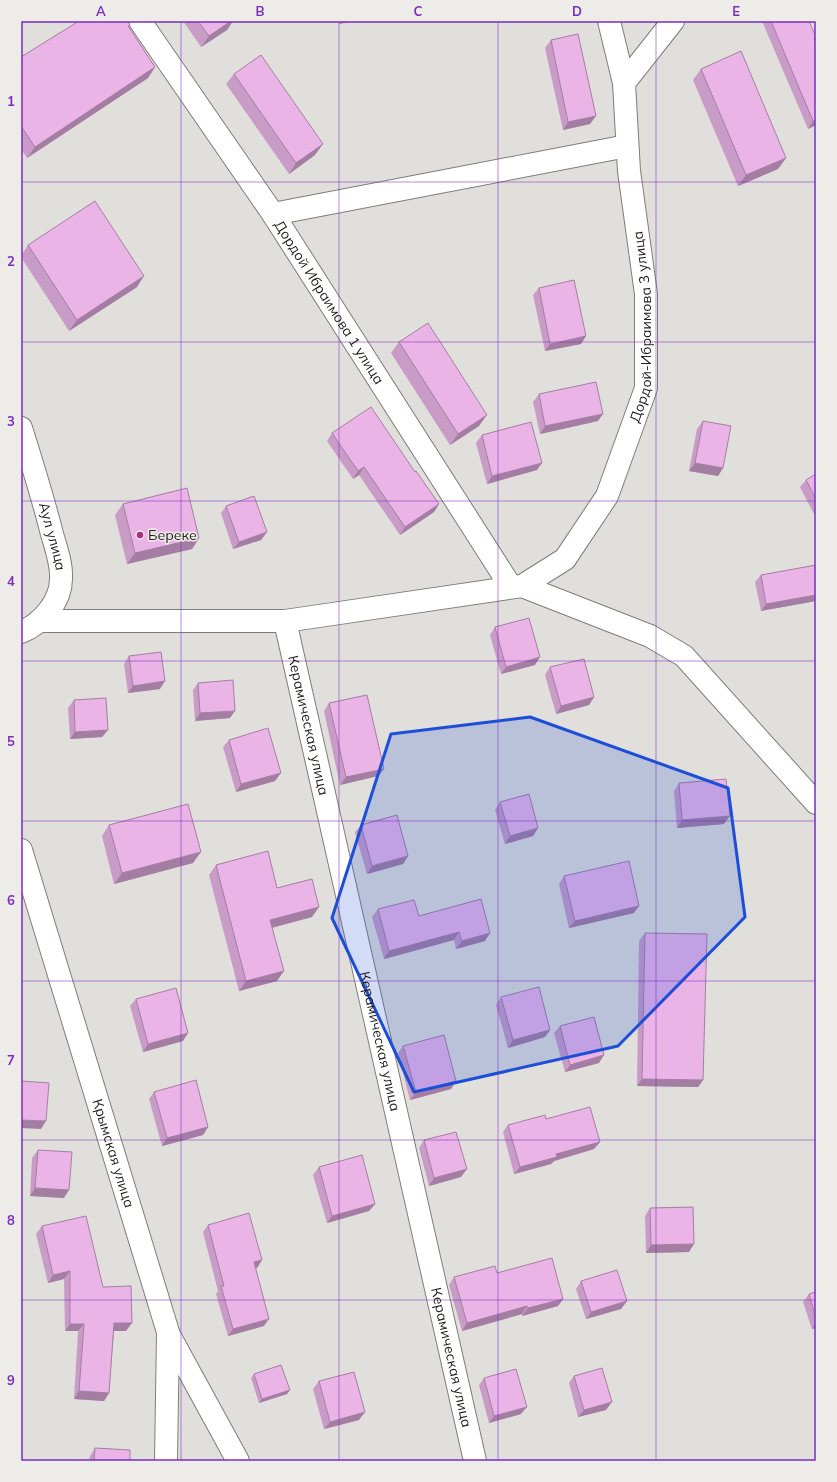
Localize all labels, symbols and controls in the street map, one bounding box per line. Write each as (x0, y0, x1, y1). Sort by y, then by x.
text: A (96, 3, 106, 19)
text: B (256, 3, 265, 19)
text: C (414, 3, 423, 19)
text: D (572, 3, 582, 19)
text: E (732, 3, 740, 19)
text: 1 (7, 93, 15, 109)
street label: Дордой Ибраимова 1 улица (270, 217, 388, 388)
street label: Дордой-Ибраимова 3 улица (625, 230, 655, 425)
text: 2 (7, 253, 15, 269)
text: 3 (7, 413, 15, 429)
street label: Аул улица (35, 500, 70, 572)
place label: Береке (148, 526, 197, 544)
marker: Береке (135, 530, 145, 540)
text: 4 (7, 573, 15, 589)
street label: Керамическая улица (284, 654, 333, 797)
text: 5 (7, 733, 15, 749)
text: 6 (7, 892, 15, 908)
street label: Керамическая улица (356, 970, 405, 1113)
text: 7 (7, 1052, 15, 1068)
street label: Крымская улица (88, 1097, 139, 1210)
text: 8 (7, 1212, 15, 1228)
street label: Керамическая улица (427, 1286, 476, 1429)
text: 9 (7, 1372, 15, 1388)

